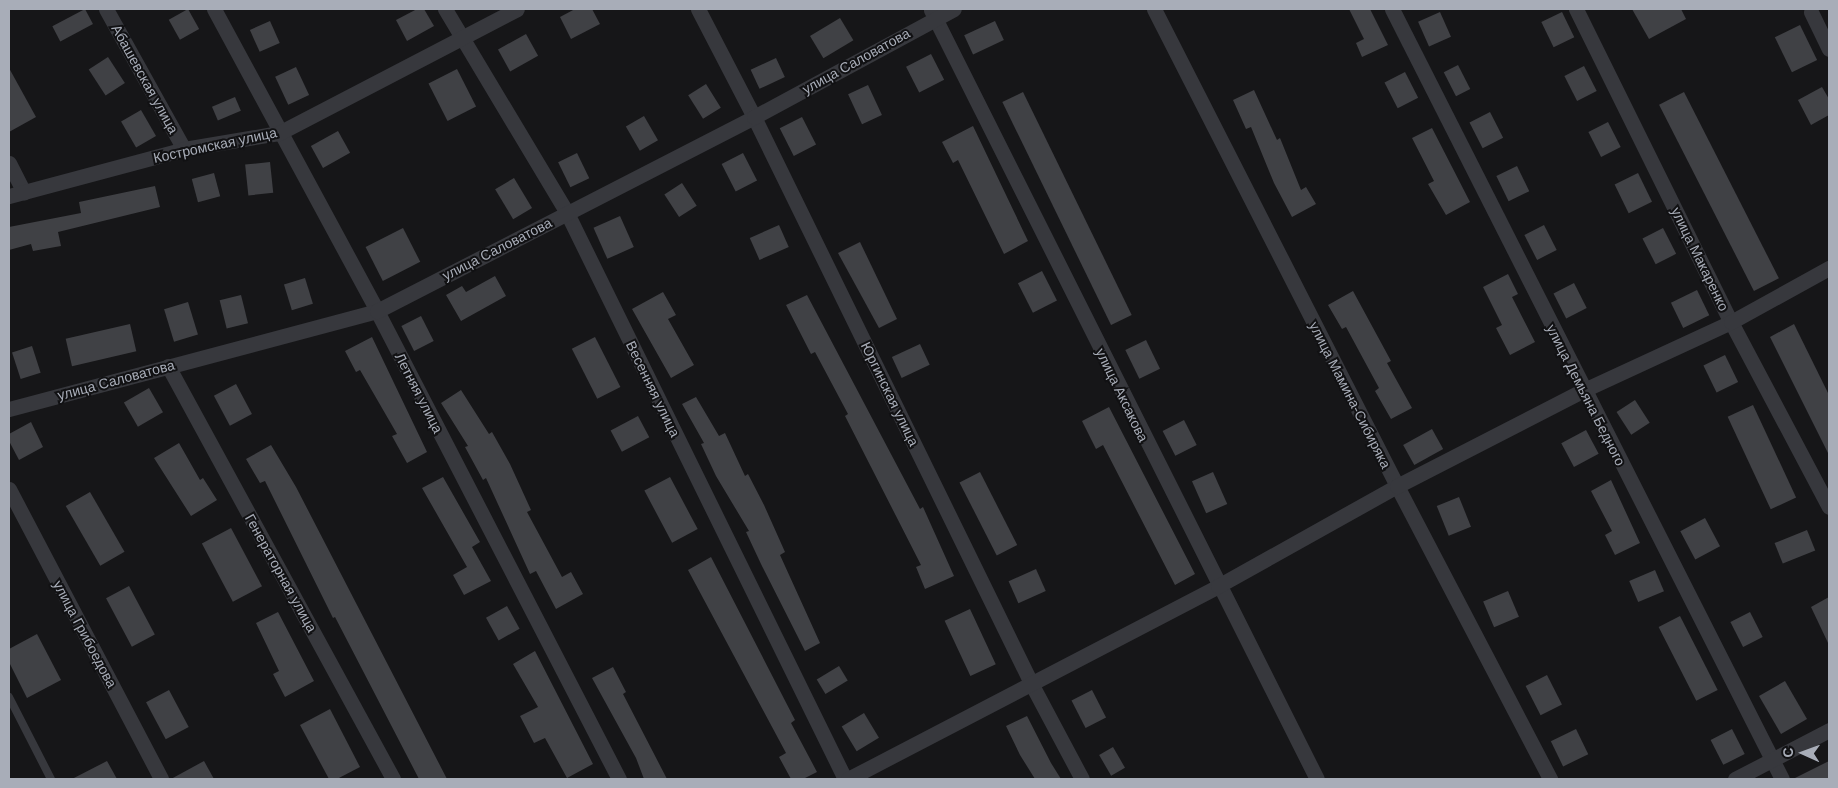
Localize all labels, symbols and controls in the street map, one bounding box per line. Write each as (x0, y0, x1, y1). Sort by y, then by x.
street label: Абашевская улица (108, 21, 182, 137)
street label: улица Саловатова (799, 24, 913, 98)
street label: Костромская улица (152, 124, 278, 166)
street label: улица Макаренко (1668, 204, 1732, 314)
street label: улица Саловатова (440, 214, 554, 284)
street label: улица Мамина-Сибиряка (1306, 319, 1394, 471)
street label: улица Демьяна Бедного (1543, 321, 1629, 469)
street label: Весенняя улица (622, 338, 684, 440)
street label: Юргинская улица (858, 339, 922, 449)
street label: улица Аксакова (1092, 346, 1152, 444)
street label: Летняя улица (391, 350, 447, 436)
street label: улица Саловатова (56, 356, 176, 404)
street label: Генераторная улица (242, 511, 320, 635)
street label: улица Грибоедова (50, 577, 120, 691)
north arrow (1778, 728, 1828, 778)
text: С (1780, 747, 1796, 758)

